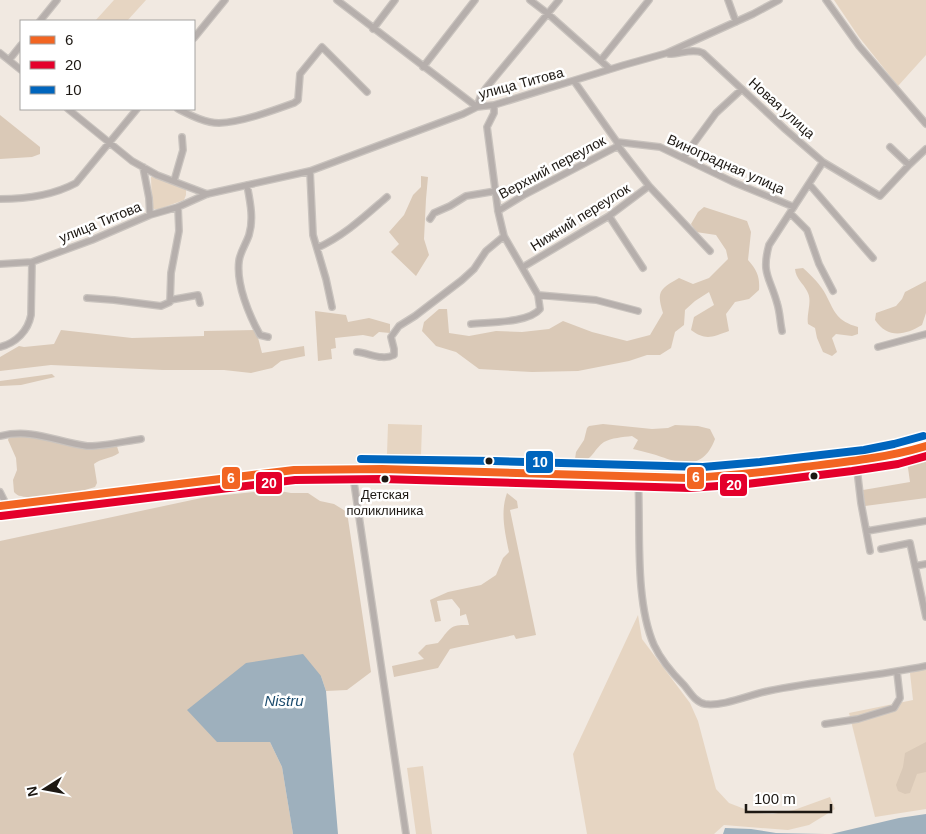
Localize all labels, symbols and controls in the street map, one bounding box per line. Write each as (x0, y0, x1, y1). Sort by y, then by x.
legend (20, 20, 195, 110)
text: 6 (65, 31, 73, 48)
text: 20 (65, 56, 82, 73)
street label: улица Титова (477, 64, 565, 102)
street label: Новая улица (746, 74, 818, 142)
text: 10 (65, 81, 82, 98)
street label: Виноградная улица (665, 131, 787, 197)
street label: Верхний переулок (496, 132, 609, 202)
street label: Нижний переулок (527, 179, 633, 254)
street label: улица Титова (57, 198, 144, 246)
line badge: 10 (525, 450, 554, 474)
text: 10 (532, 454, 548, 470)
unlabelled marker (484, 456, 494, 466)
line badge: 6 (221, 466, 241, 490)
line badge: 6 (686, 466, 705, 490)
text: 6 (692, 469, 700, 485)
text: 6 (227, 470, 235, 486)
line badge: 20 (255, 471, 283, 495)
unlabelled marker (809, 471, 819, 481)
line badge: 20 (719, 473, 748, 497)
marker: Детская поликлиника (380, 474, 390, 484)
text: 20 (261, 475, 277, 491)
text: 20 (726, 477, 742, 493)
place label: Детская поликлиника (346, 487, 424, 518)
water label: Nistru (264, 692, 304, 709)
north arrow (20, 764, 70, 814)
scale bar (746, 782, 831, 814)
text: N (23, 785, 41, 798)
text: 100 m (754, 790, 796, 807)

